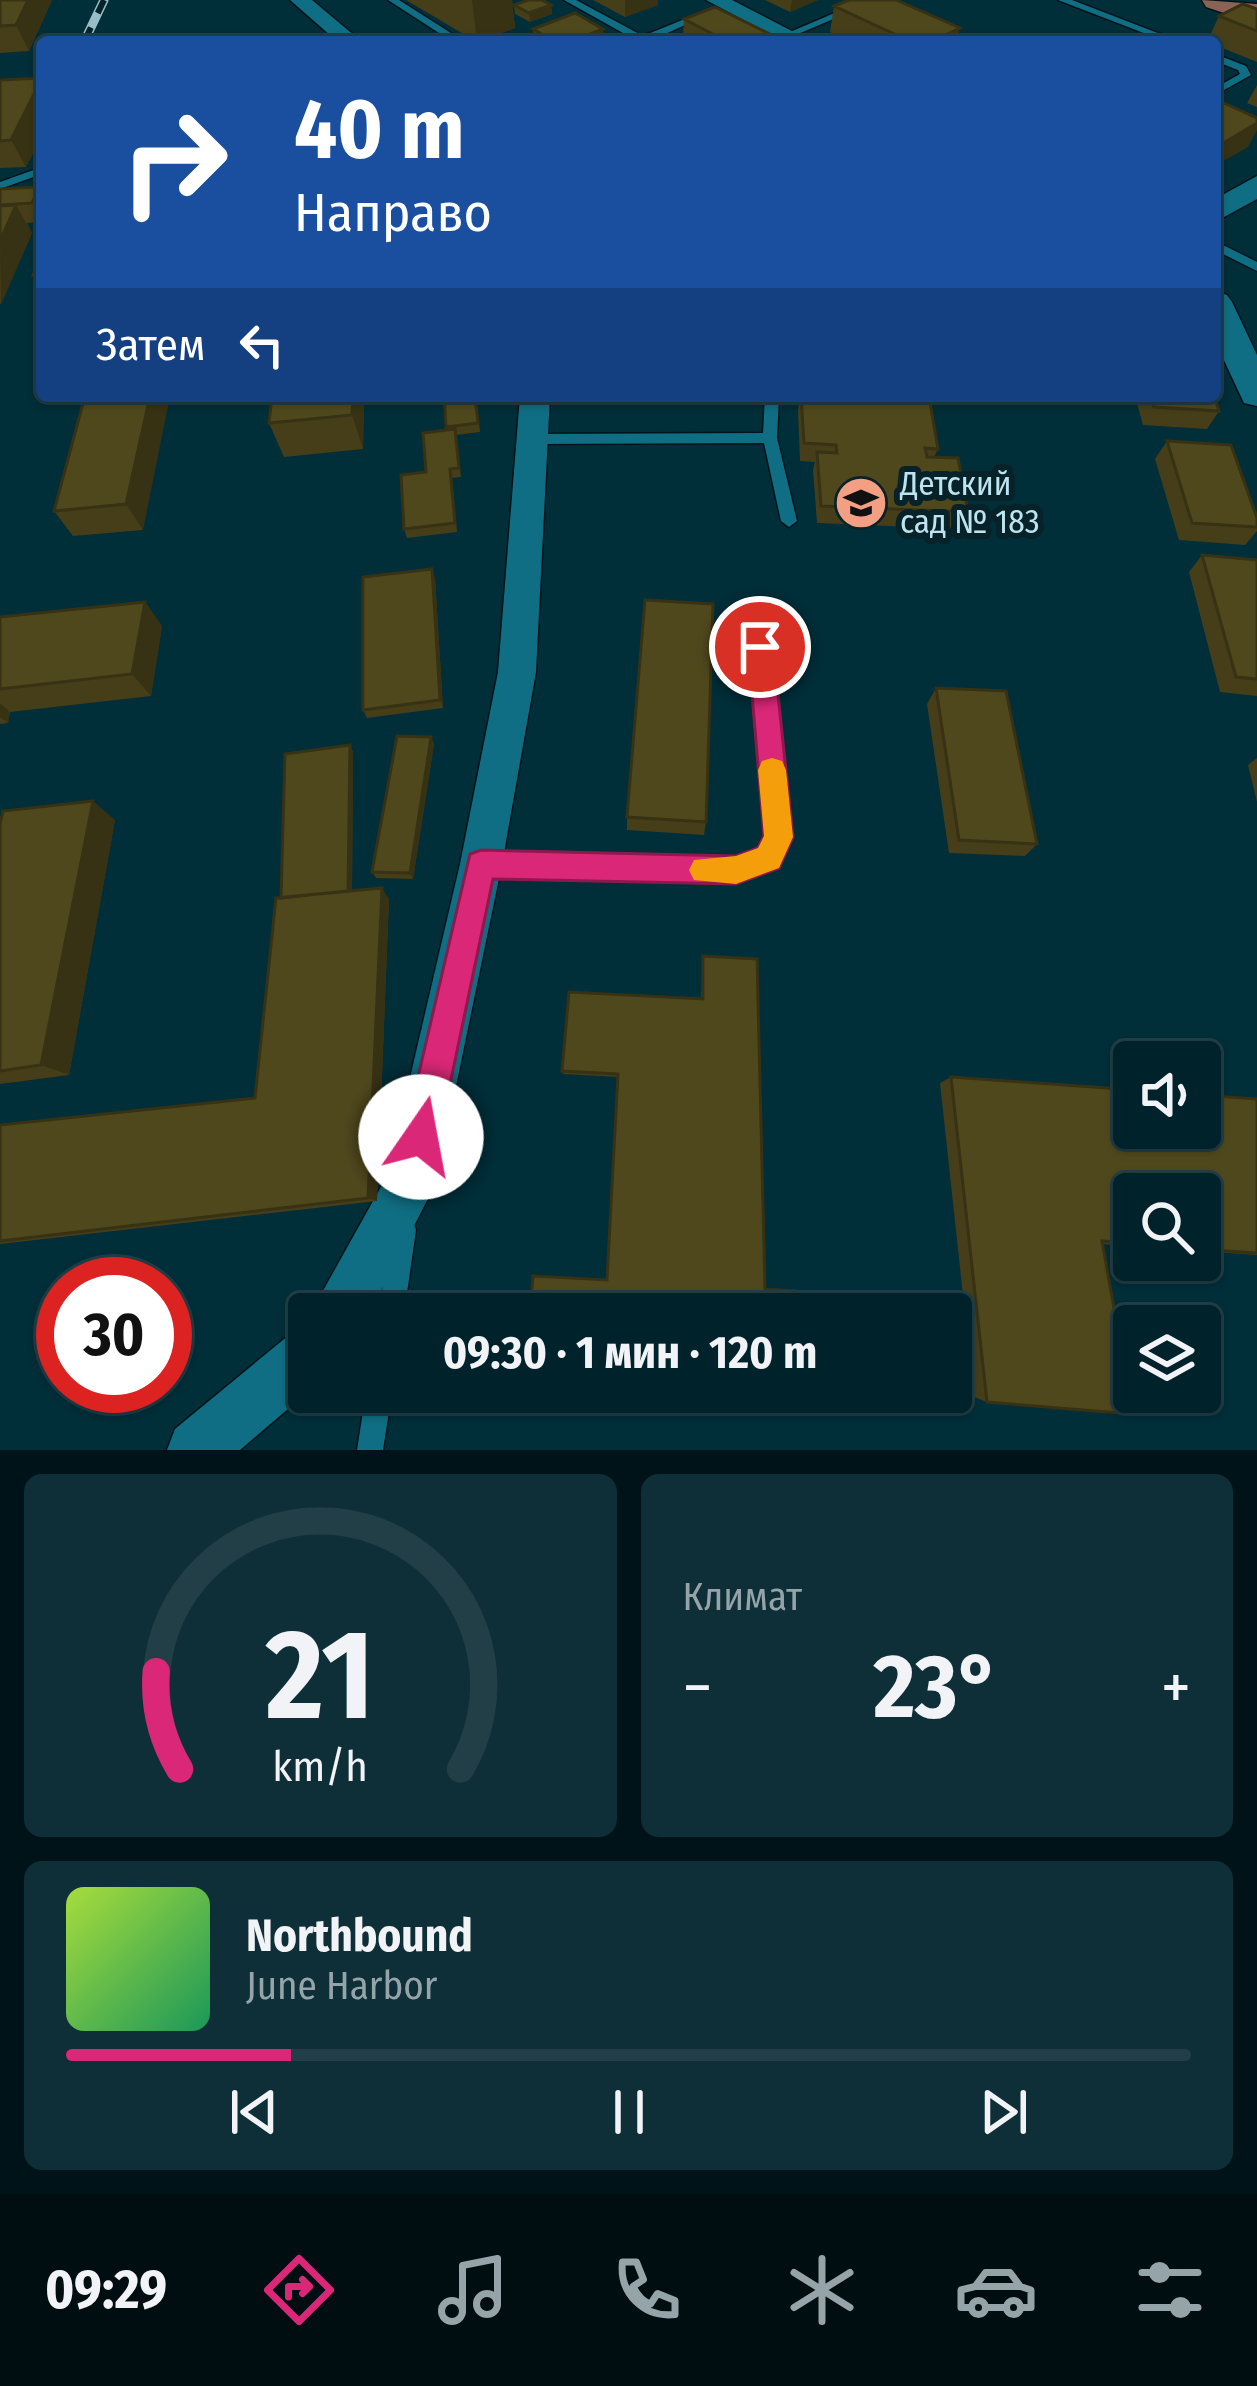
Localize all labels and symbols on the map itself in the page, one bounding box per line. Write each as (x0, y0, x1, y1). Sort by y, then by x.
place label: Детский сад № 183 (899, 464, 1040, 542)
school or university icon: Детский сад № 183 (833, 475, 889, 531)
pin (709, 596, 811, 698)
position arrow (358, 1074, 484, 1200)
speed limit sign: 30 (36, 1257, 192, 1413)

